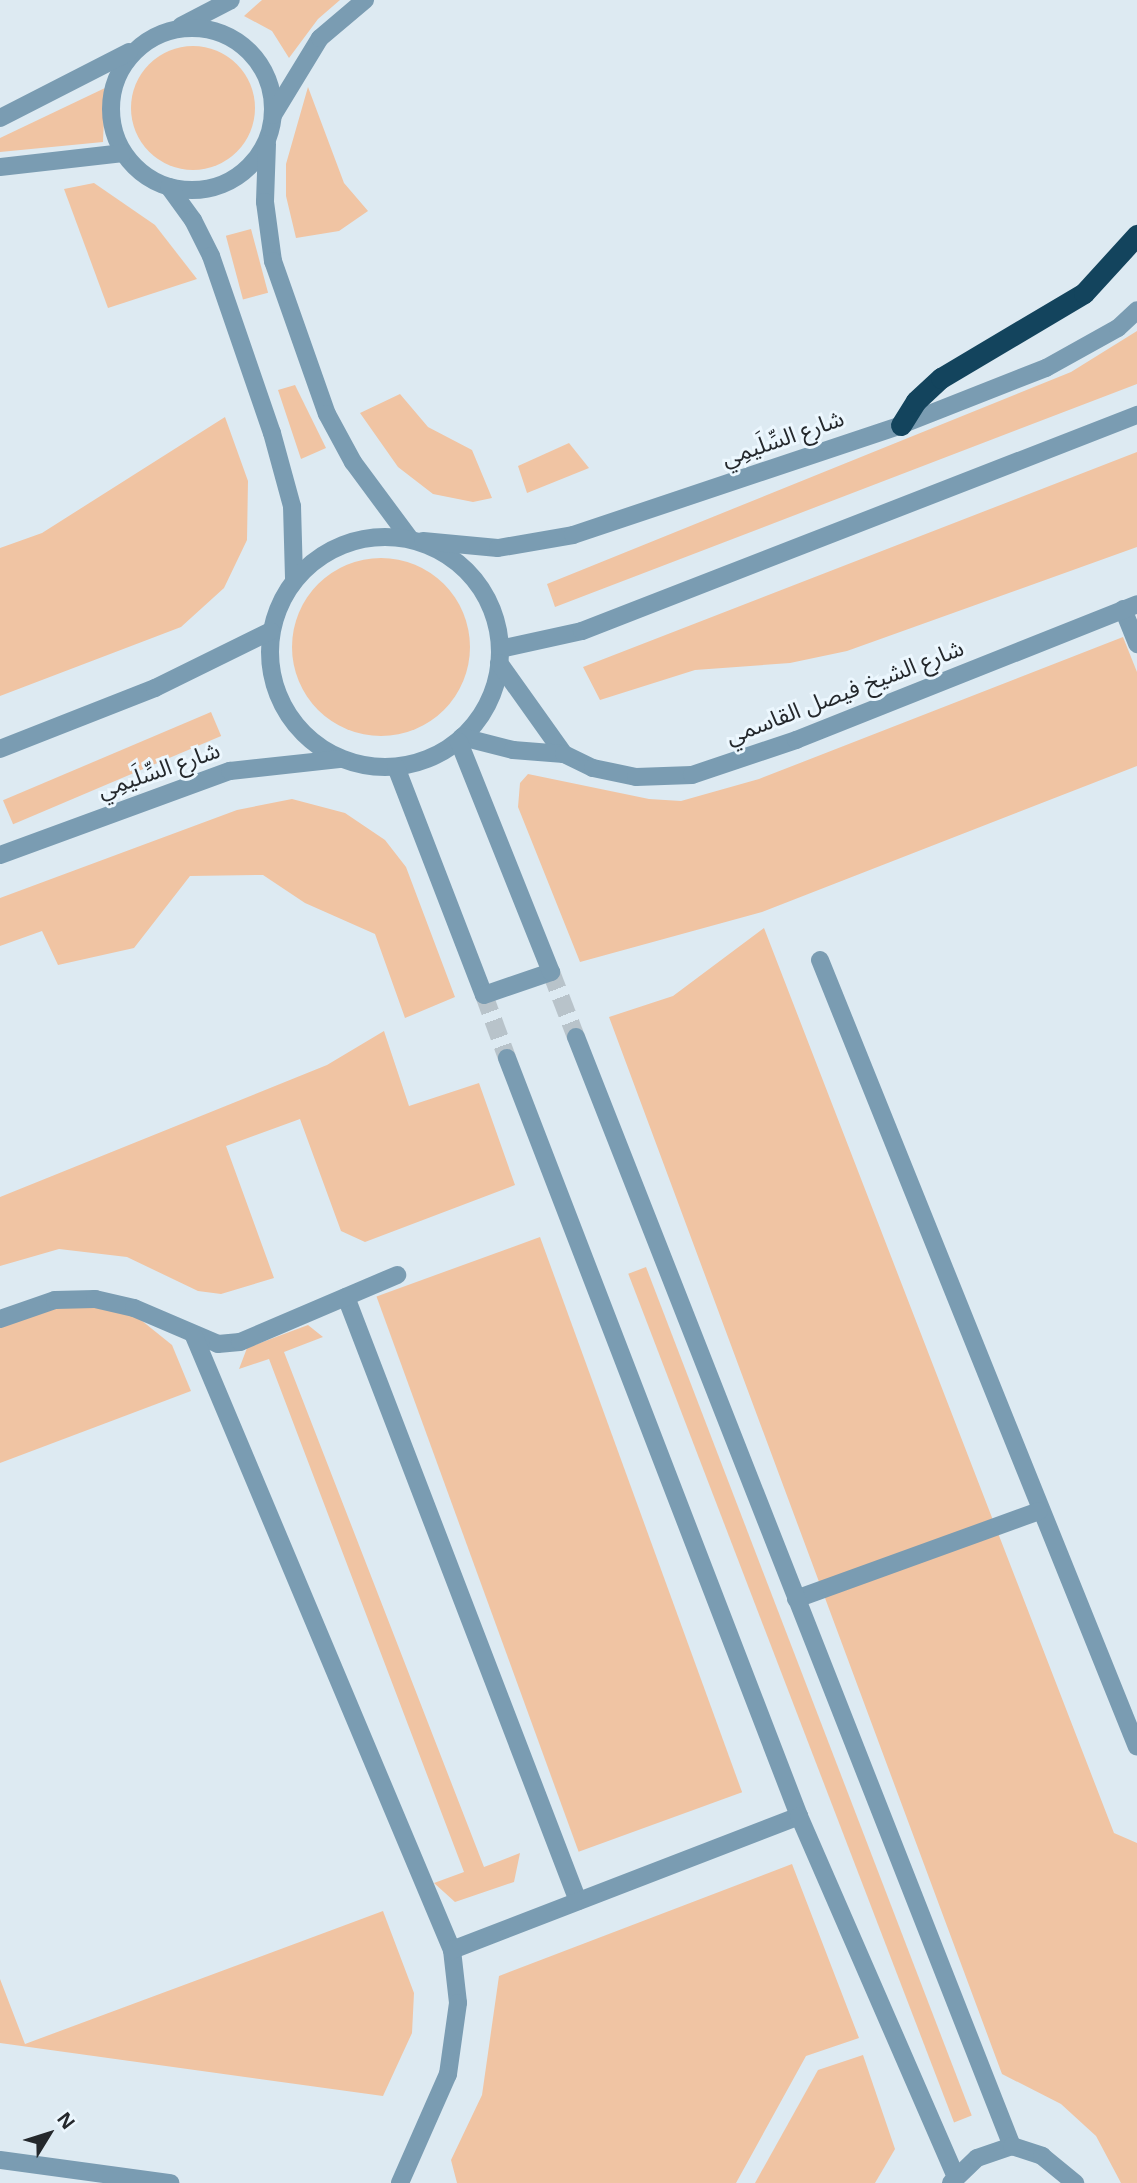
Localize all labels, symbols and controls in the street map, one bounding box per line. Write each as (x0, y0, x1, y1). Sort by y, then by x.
street label: شارع السِّلَيمِي (718, 405, 848, 473)
street label: شارع الشيخ فيصل القاسمي (722, 635, 968, 751)
street label: شارع السِّلَيمِي (94, 737, 224, 805)
north arrow (14, 2099, 84, 2169)
text: N (45, 2103, 86, 2139)

